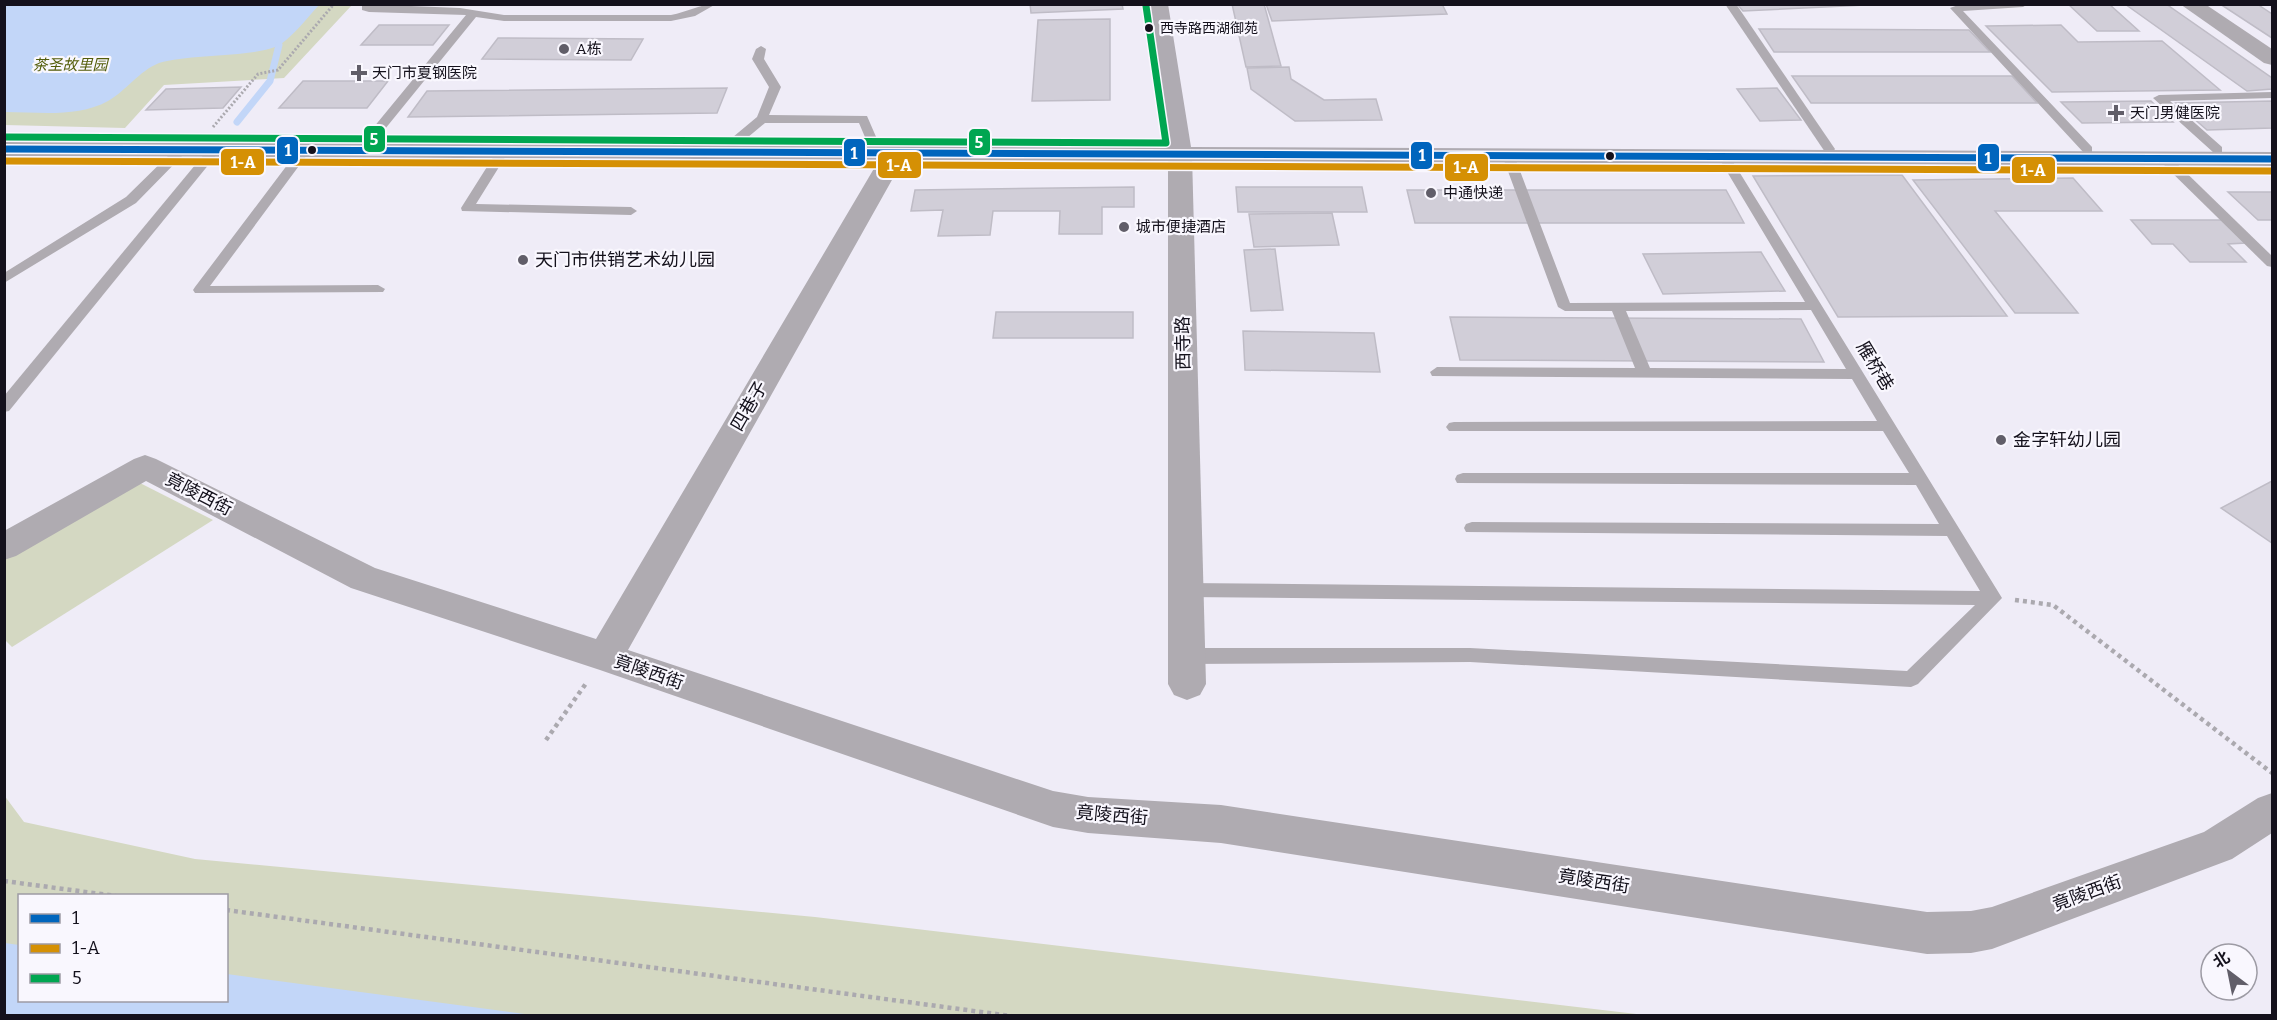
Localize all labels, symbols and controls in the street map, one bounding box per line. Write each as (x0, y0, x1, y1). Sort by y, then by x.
place label: 西寺路西湖御苑 (1160, 20, 1258, 37)
marker: 西寺路西湖御苑 (1143, 22, 1155, 34)
place label: A栋 (576, 40, 602, 58)
marker: A栋 (557, 42, 571, 56)
park label: 茶圣故里园 (32, 56, 109, 74)
marker: 天门市夏钢医院 (350, 64, 368, 82)
place label: 天门市夏钢医院 (372, 64, 477, 82)
marker: 天门男健医院 (2107, 104, 2125, 122)
place label: 天门男健医院 (2130, 104, 2220, 122)
line badge: 5 (363, 125, 386, 153)
line badge: 5 (968, 128, 991, 156)
text: 5 (370, 130, 379, 149)
text: 5 (975, 133, 984, 152)
line badge: 1 (276, 136, 299, 165)
line badge: 1 (843, 138, 866, 167)
text: 1 (285, 141, 292, 160)
line badge: 1 (1410, 141, 1433, 170)
line badge: 1 (1977, 143, 2000, 172)
unlabelled marker (306, 144, 318, 156)
text: 1 (851, 144, 858, 163)
text: 1 (1419, 146, 1426, 165)
line badge: 1-A (220, 148, 265, 176)
text: 1 (1985, 149, 1992, 168)
unlabelled marker (1604, 150, 1616, 162)
line badge: 1-A (877, 151, 922, 179)
text: 1-A (230, 153, 256, 172)
line badge: 1-A (1444, 153, 1489, 182)
text: 1-A (886, 156, 912, 175)
line badge: 1-A (2011, 156, 2056, 184)
text: 1-A (1453, 158, 1479, 177)
text: 1-A (2020, 161, 2046, 180)
place label: 中通快递 (1443, 184, 1503, 202)
marker: 中通快递 (1424, 186, 1438, 200)
place label: 城市便捷酒店 (1136, 218, 1226, 236)
marker: 城市便捷酒店 (1117, 220, 1131, 234)
place label: 天门市供销艺术幼儿园 (535, 249, 715, 271)
marker: 天门市供销艺术幼儿园 (516, 253, 530, 267)
street label: 西寺路 (1172, 316, 1194, 370)
street label: 雁桥巷 (1852, 337, 1898, 395)
street label: 四巷子 (726, 377, 772, 435)
place label: 金字轩幼儿园 (2013, 429, 2121, 451)
marker: 金字轩幼儿园 (1994, 433, 2008, 447)
street label: 竟陵西街 (162, 468, 236, 520)
street label: 竟陵西街 (611, 650, 687, 694)
street label: 竟陵西街 (1075, 801, 1149, 829)
street label: 竟陵西街 (1557, 865, 1631, 897)
street label: 竟陵西街 (2049, 870, 2125, 916)
legend (18, 894, 228, 1002)
text: 1 (72, 907, 80, 929)
text: 1-A (72, 937, 100, 959)
north arrow (2199, 942, 2259, 1002)
text: 北 (2209, 947, 2233, 972)
text: 5 (72, 967, 82, 989)

